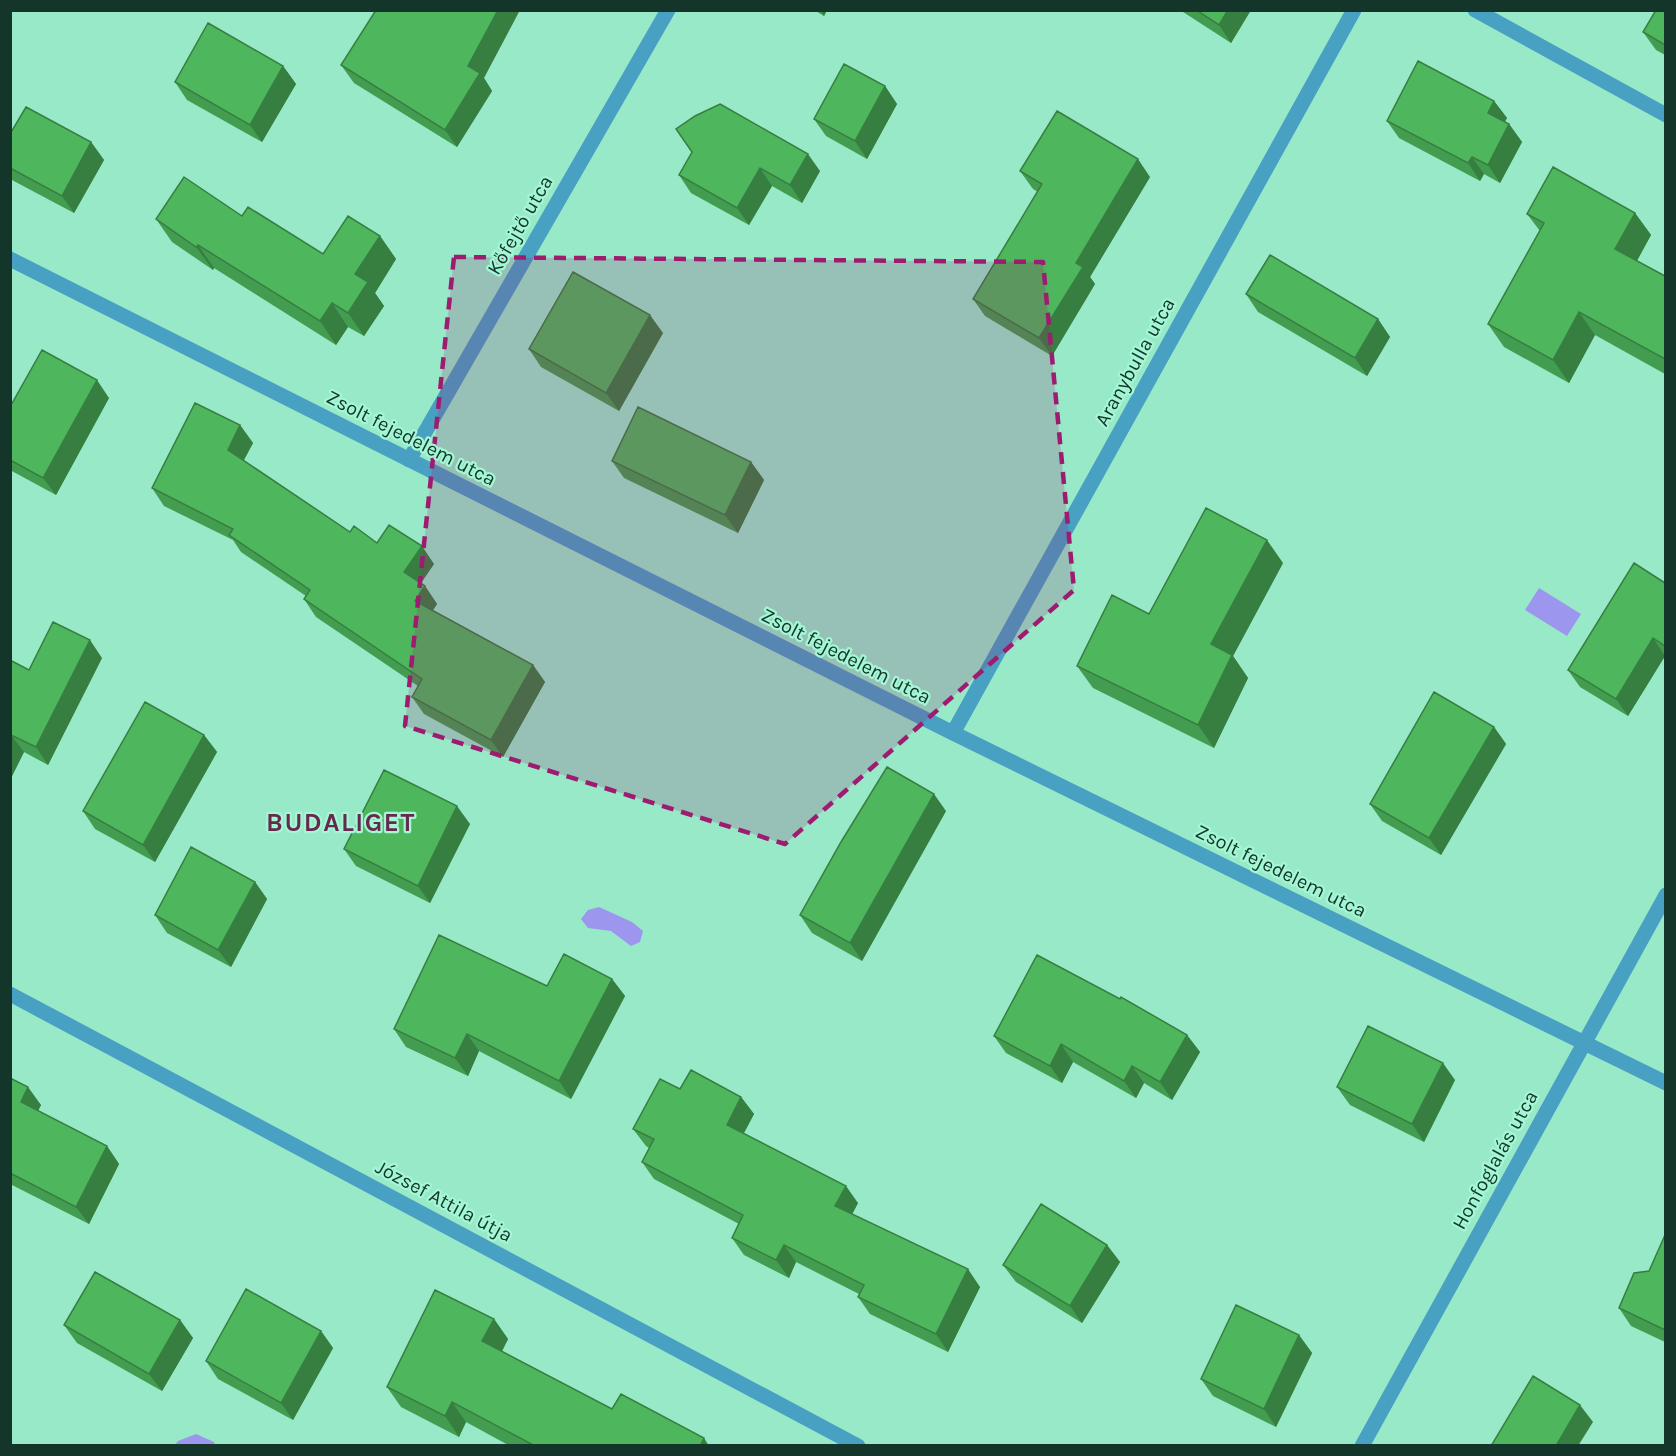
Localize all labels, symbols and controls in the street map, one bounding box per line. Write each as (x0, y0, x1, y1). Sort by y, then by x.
street label: Kőfejtő utca (482, 171, 558, 279)
street label: Aranybulla utca (1090, 294, 1180, 430)
street label: Zsolt fejedelem utca (322, 385, 500, 491)
street label: Zsolt fejedelem utca (757, 603, 935, 709)
district label: BUDALIGET (266, 807, 416, 838)
street label: Zsolt fejedelem utca (1192, 820, 1370, 922)
street label: Honfoglalás utca (1447, 1087, 1543, 1233)
street label: József Attila útja (372, 1155, 516, 1247)

